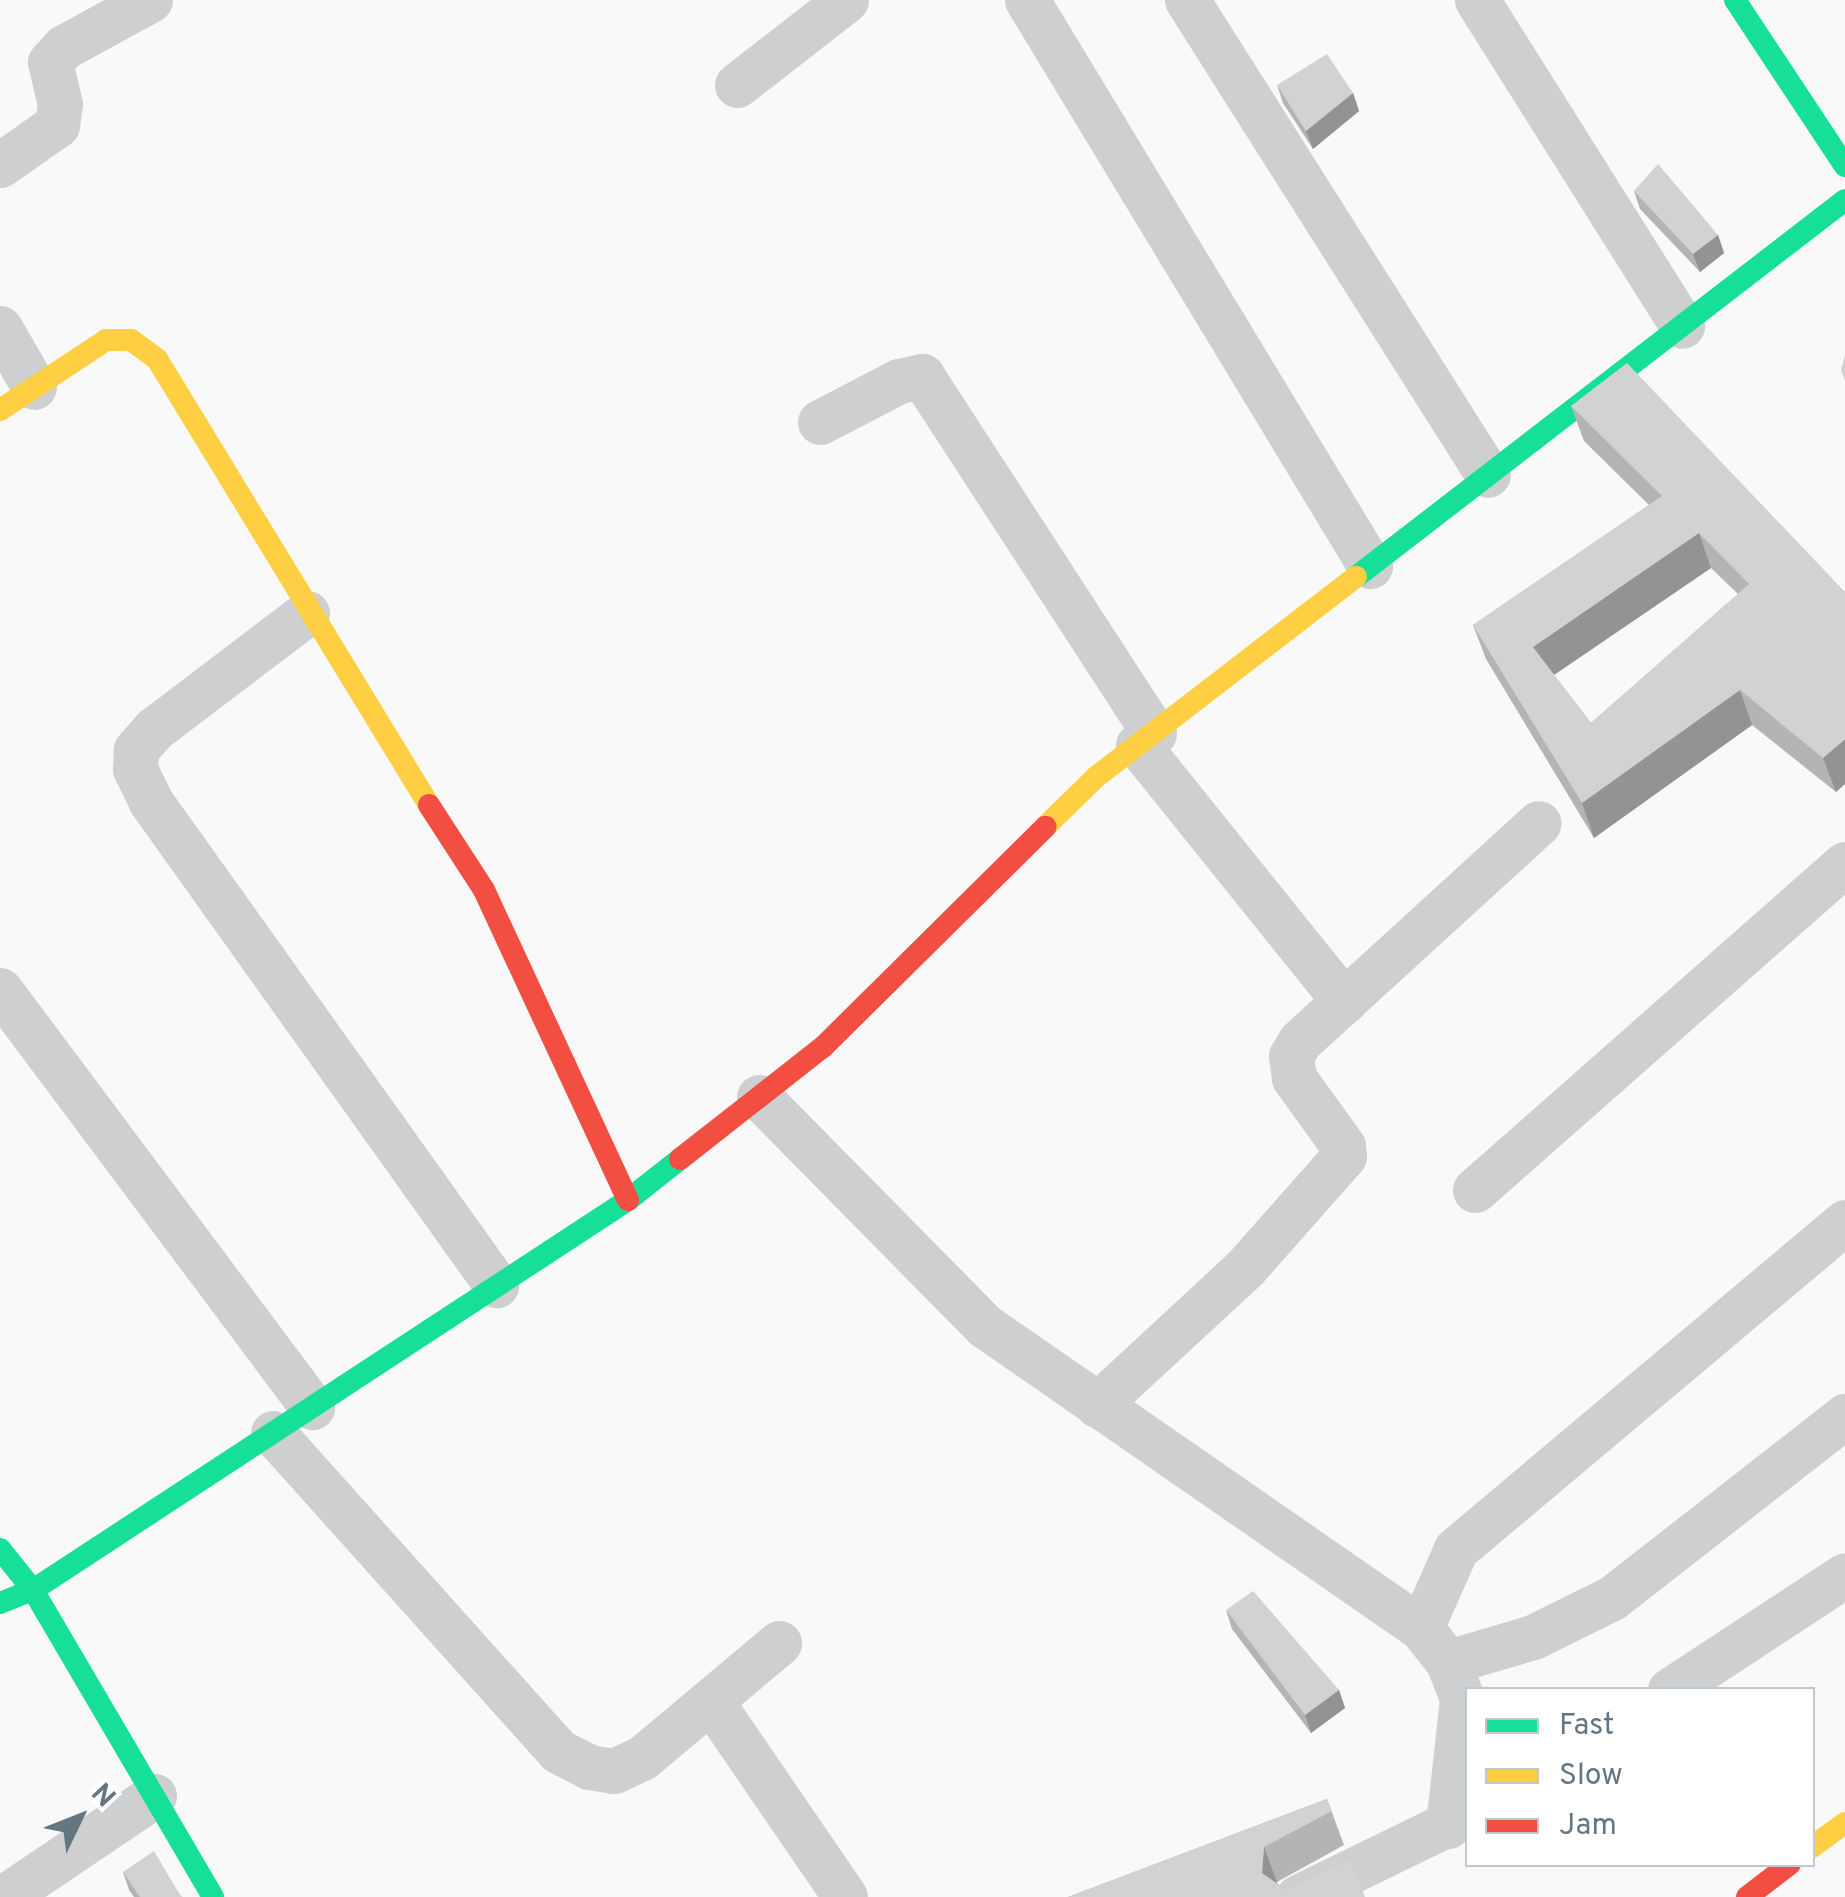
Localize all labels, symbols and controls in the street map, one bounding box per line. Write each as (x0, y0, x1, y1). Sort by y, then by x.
legend (1465, 1687, 1815, 1867)
text: Fast (1559, 1708, 1614, 1745)
text: Slow (1559, 1758, 1623, 1795)
north arrow (30, 1767, 130, 1867)
text: N (82, 1777, 122, 1816)
text: Jam (1559, 1808, 1617, 1845)

